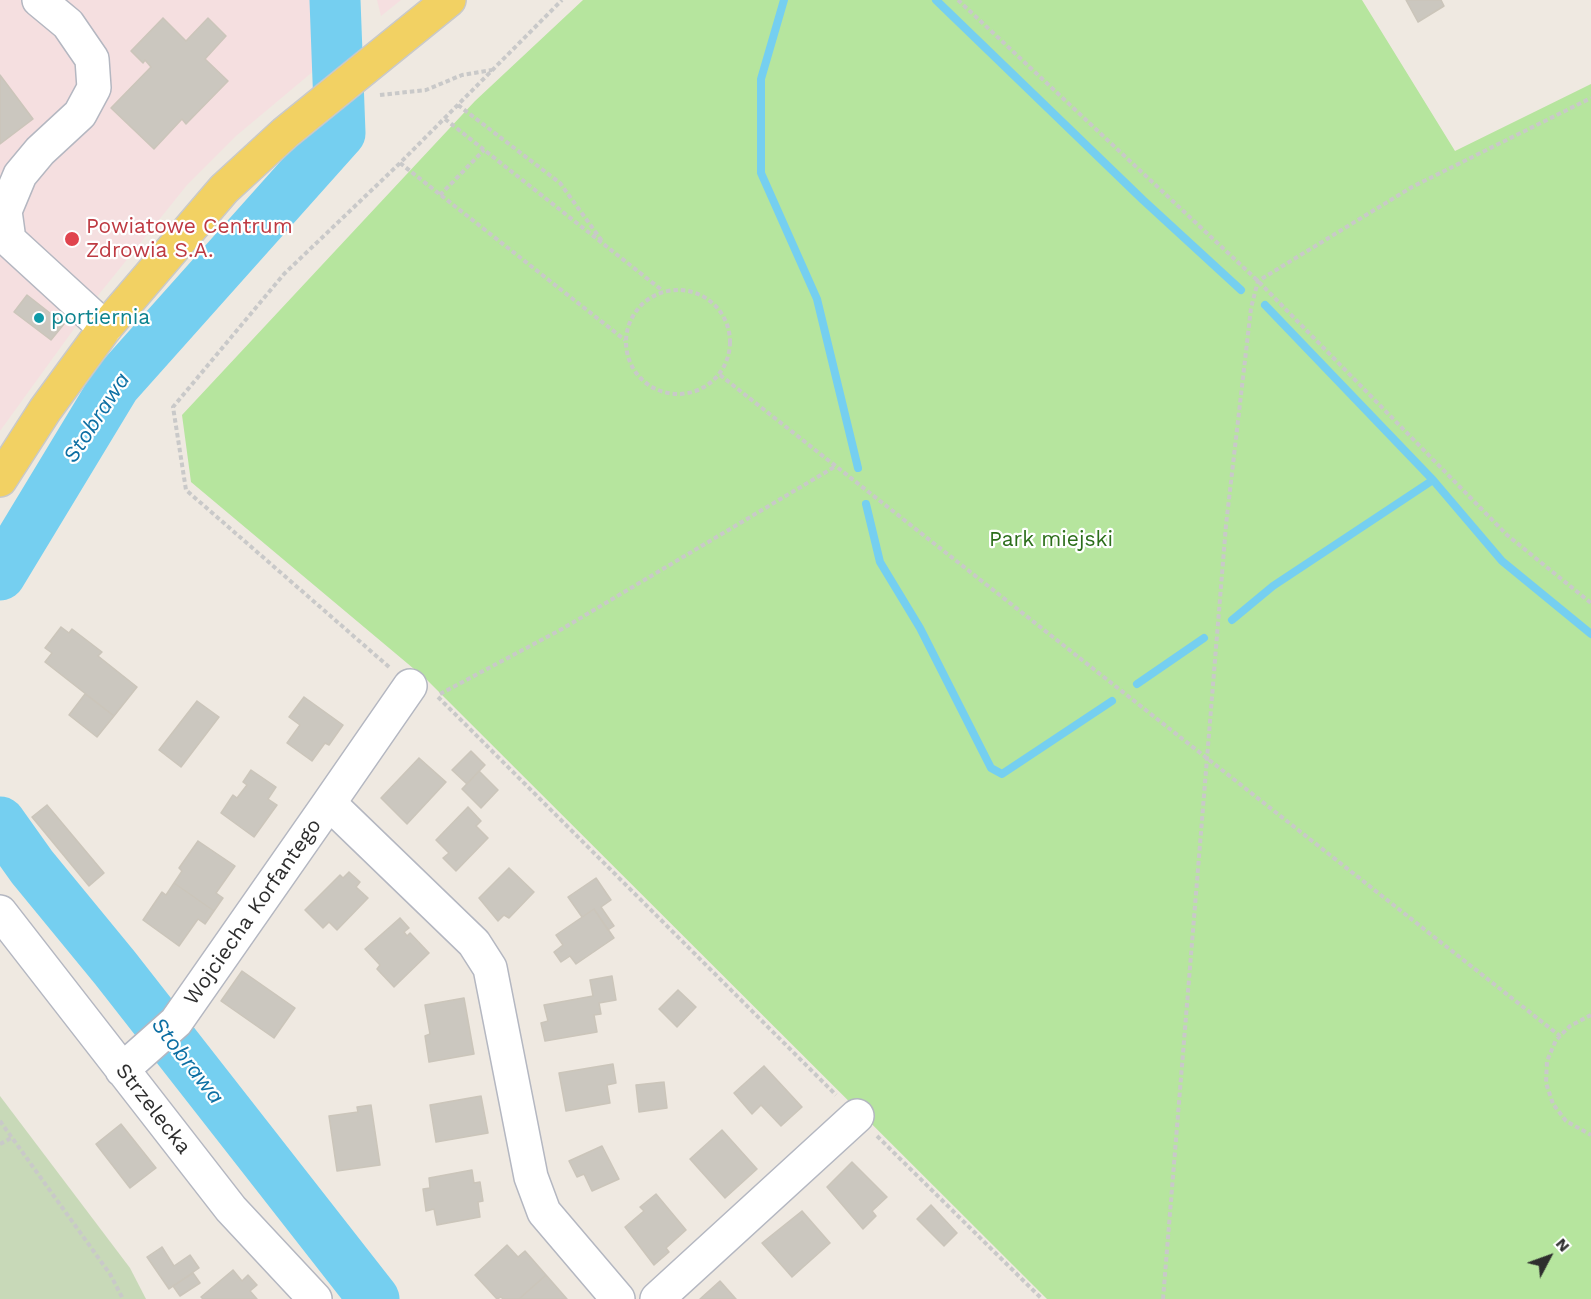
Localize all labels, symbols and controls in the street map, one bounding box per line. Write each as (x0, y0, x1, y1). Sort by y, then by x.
place label: Powiatowe Centrum Zdrowia S.A. (86, 214, 293, 264)
marker: Powiatowe Centrum Zdrowia S.A. (63, 230, 81, 248)
place label: portiernia (51, 305, 150, 331)
marker: portiernia (32, 311, 46, 325)
water label: Stobrawa (58, 368, 136, 468)
park label: Park miejski (989, 527, 1113, 553)
street label: Wojciecha Korfantego (179, 814, 327, 1010)
water label: Stobrawa (145, 1012, 229, 1110)
street label: Strzelecka (110, 1059, 196, 1159)
north arrow (1519, 1227, 1579, 1287)
text: N (1552, 1234, 1574, 1256)

